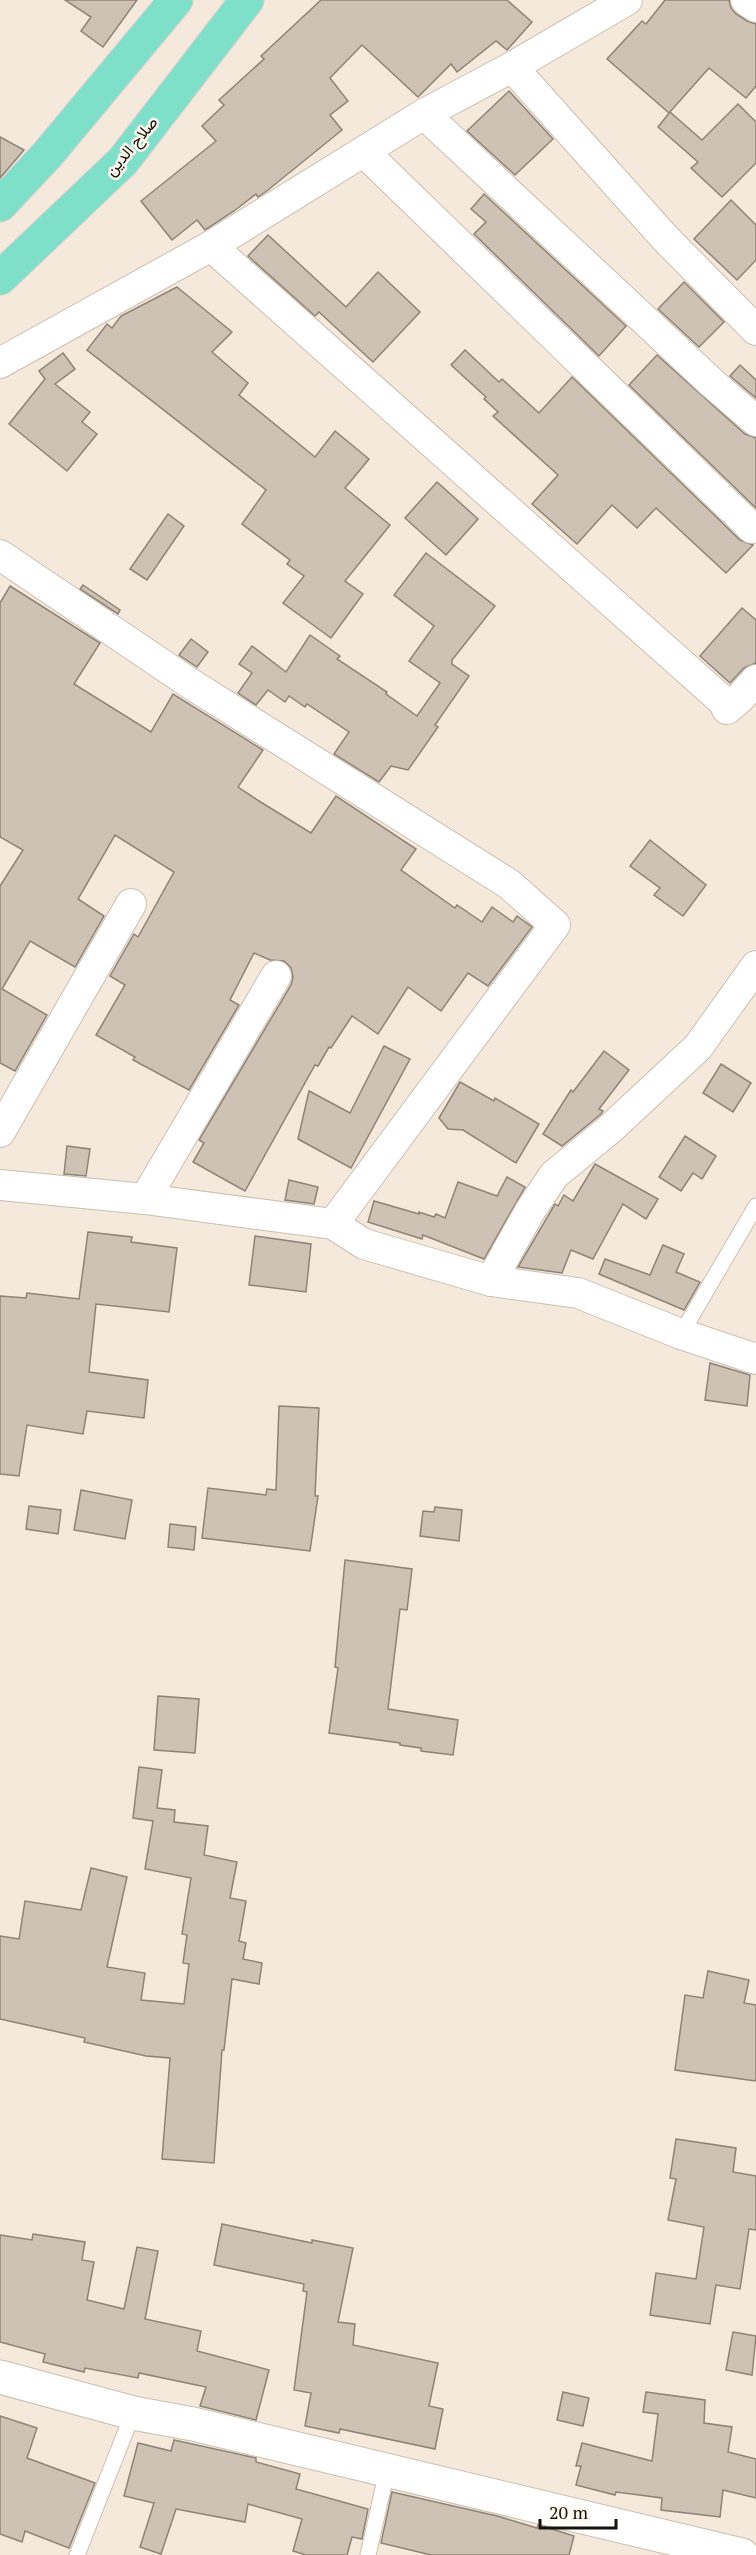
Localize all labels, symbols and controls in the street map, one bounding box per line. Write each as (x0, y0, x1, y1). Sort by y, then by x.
street label: صلاح الدين (100, 112, 163, 181)
scale bar (540, 2492, 616, 2530)
text: 20 m (549, 2500, 589, 2524)

